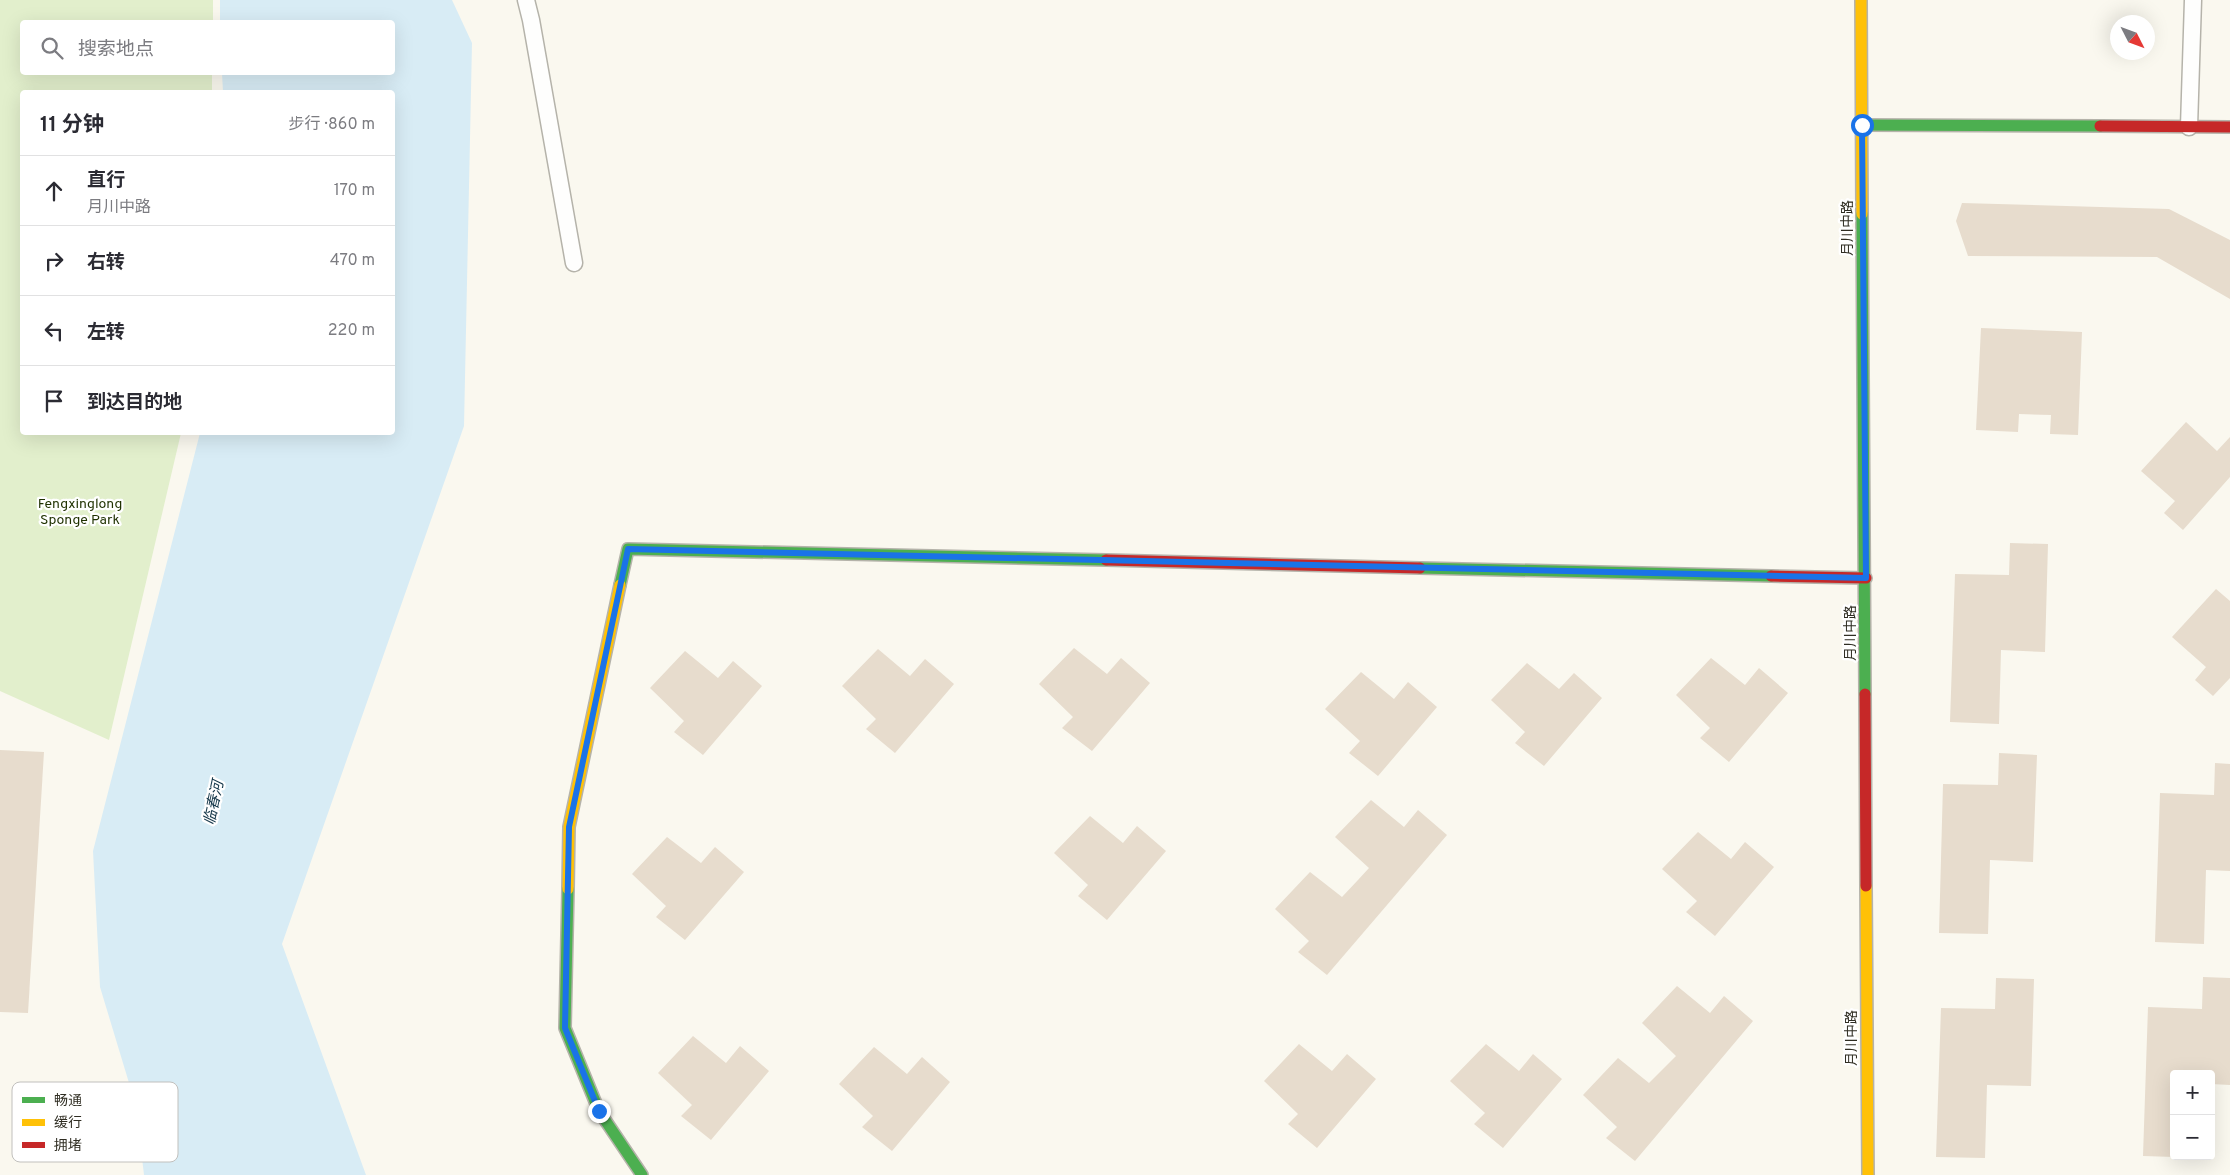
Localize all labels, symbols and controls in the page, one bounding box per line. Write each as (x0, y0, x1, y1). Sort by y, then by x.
north arrow (2110, 15, 2155, 60)
search box (20, 20, 395, 75)
icon: search (38, 34, 66, 62)
text: 搜索地点 (78, 38, 154, 62)
text: 11 分钟 (40, 112, 104, 139)
route start (1851, 114, 1874, 137)
text: 步行 · 860 m (289, 115, 375, 135)
text: 直行 (87, 169, 125, 193)
icon: ahead (40, 177, 68, 205)
text: 170 m (334, 181, 375, 201)
text: 月川中路 (87, 198, 151, 218)
street label: 月川中路 (1840, 200, 1857, 256)
icon: right (40, 247, 68, 275)
text: 右转 (87, 251, 125, 275)
text: 470 m (330, 251, 375, 271)
icon: left (40, 317, 68, 345)
text: 左转 (87, 321, 125, 345)
text: 220 m (328, 321, 375, 341)
icon: arrive (40, 387, 68, 415)
text: 到达目的地 (87, 391, 182, 415)
park label: Fengxinglong Sponge Park (38, 496, 122, 529)
street label: 月川中路 (1843, 605, 1860, 661)
water label: 临春河 (201, 776, 230, 827)
street label: 月川中路 (1844, 1010, 1861, 1066)
map controls (2170, 1070, 2215, 1160)
button: + (2170, 1070, 2215, 1115)
legend (12, 1082, 178, 1162)
text: 畅通 (54, 1093, 82, 1110)
route end (588, 1100, 611, 1123)
text: 缓行 (54, 1115, 82, 1132)
button: − (2170, 1115, 2215, 1160)
text: 拥堵 (54, 1138, 82, 1155)

